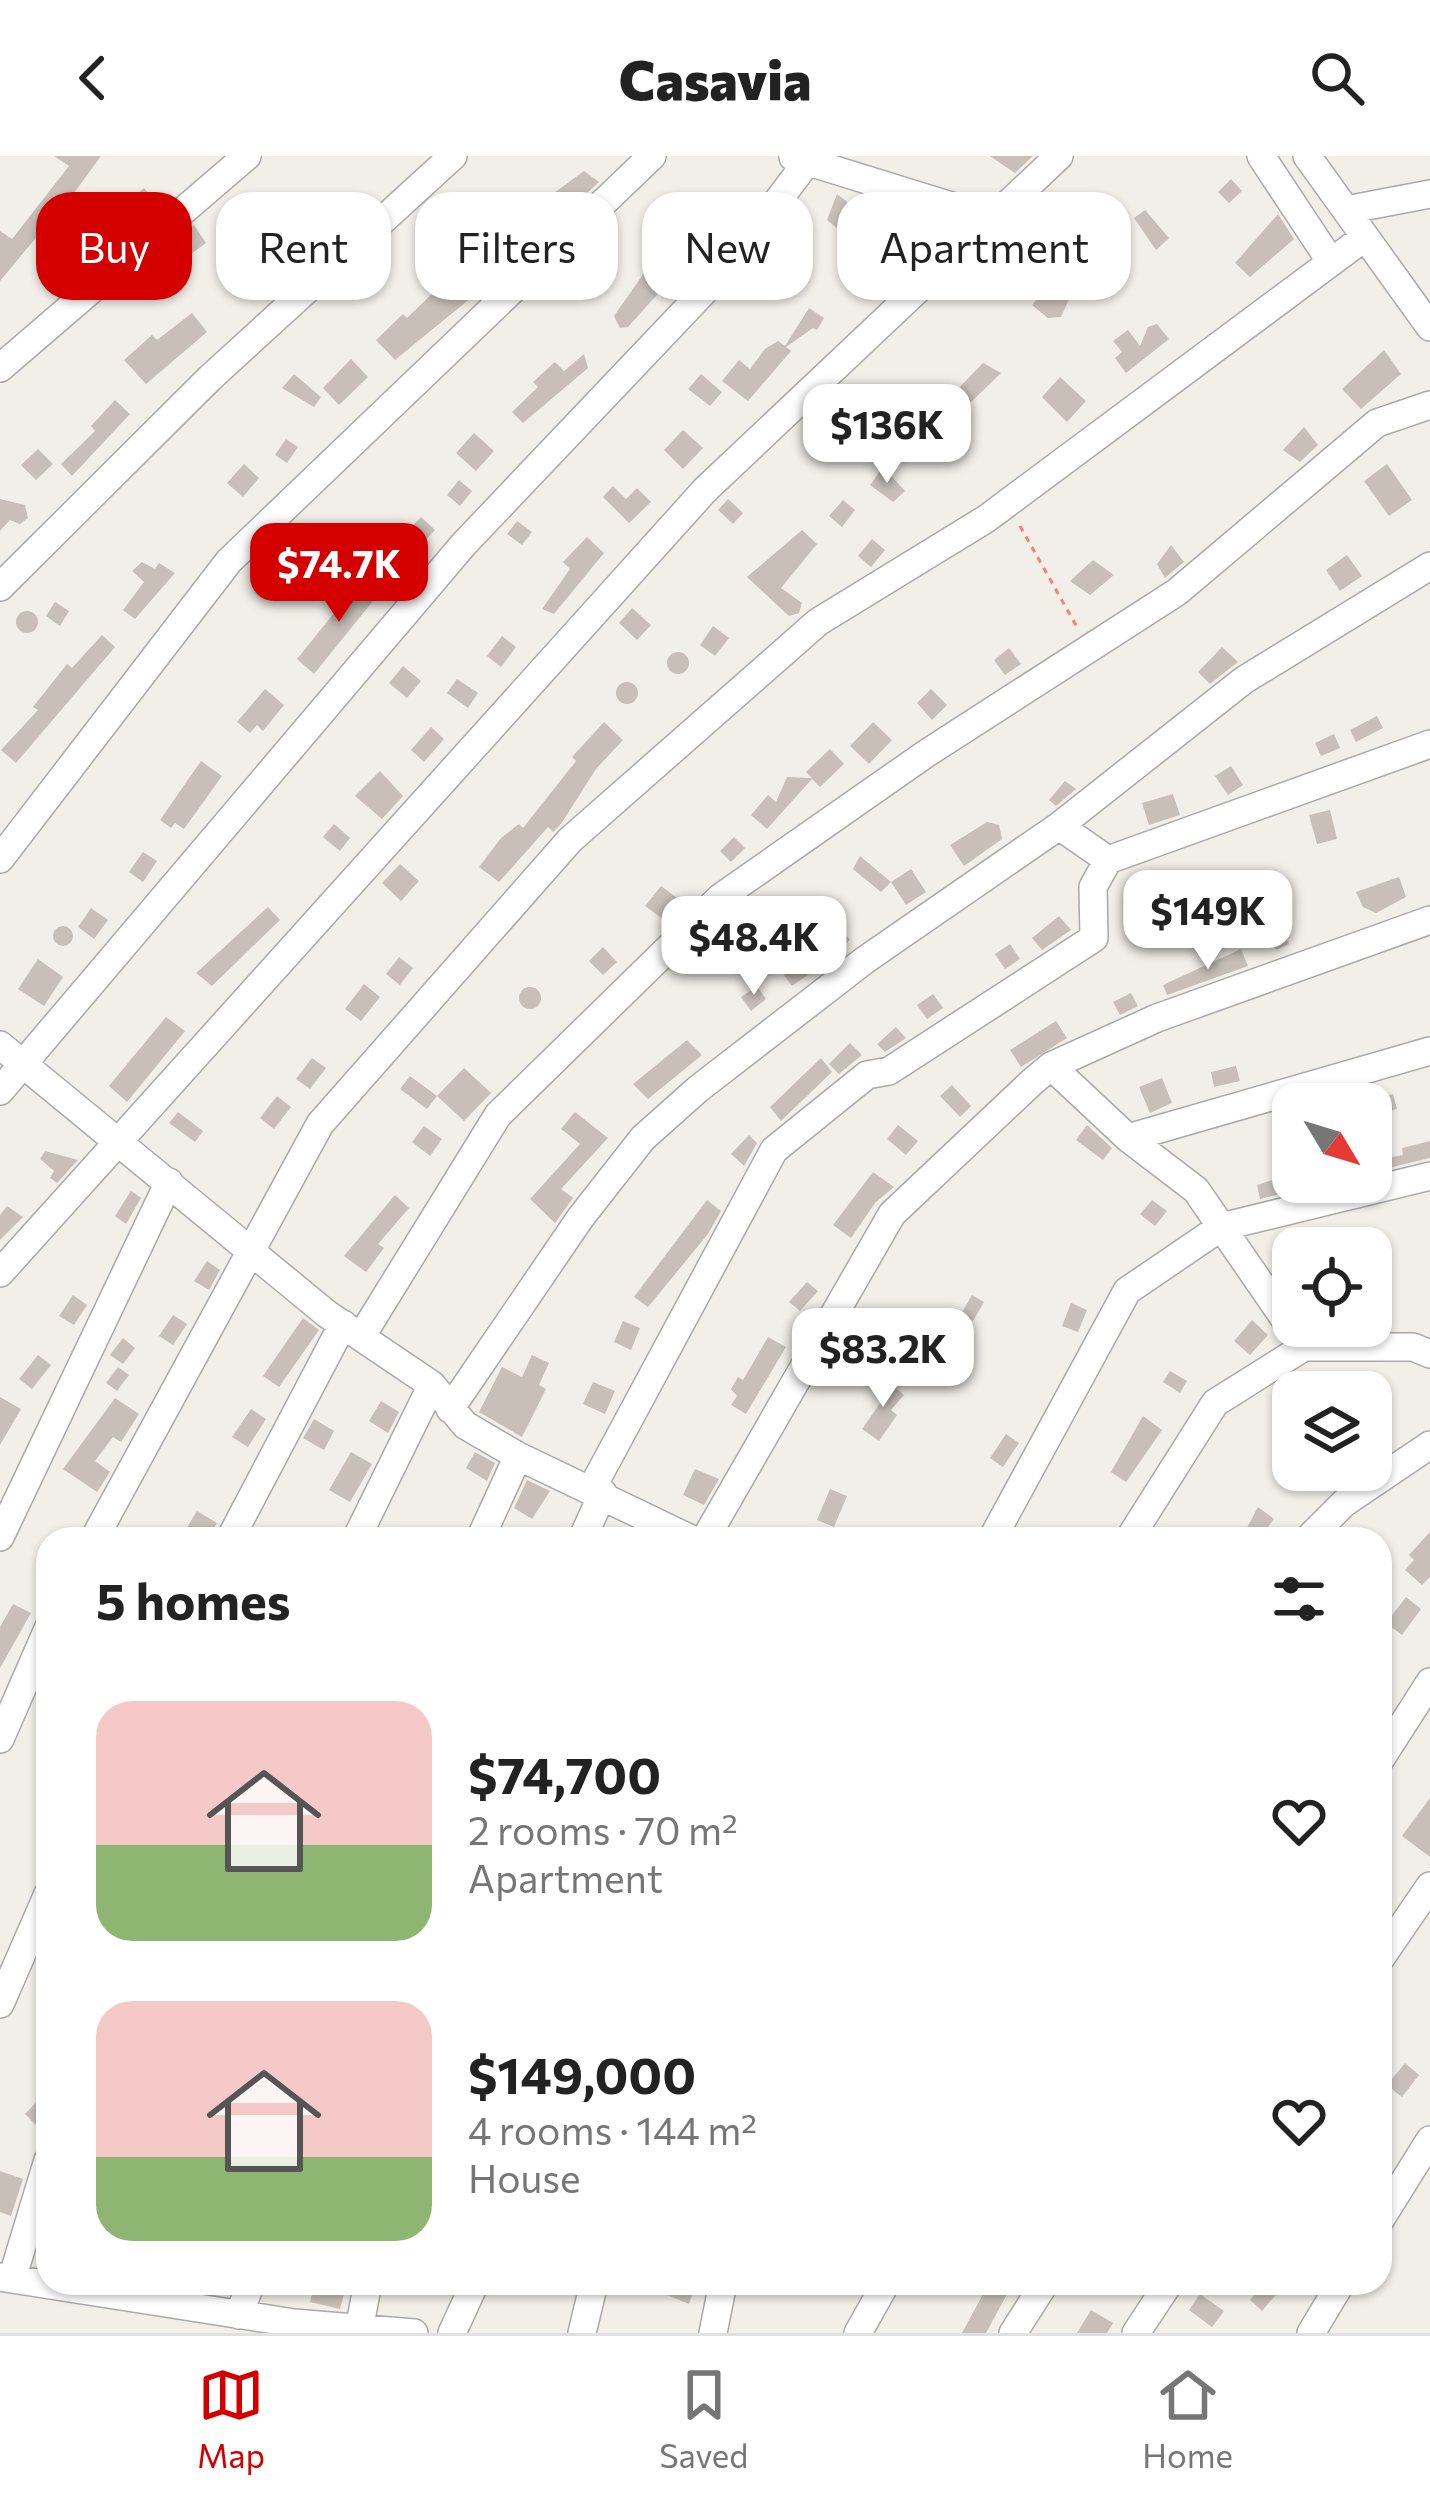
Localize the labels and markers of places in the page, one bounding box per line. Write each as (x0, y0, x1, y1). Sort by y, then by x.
pin: $136K (803, 384, 971, 486)
pin: $74.7K (241, 523, 437, 625)
pin: $149K (1124, 870, 1292, 972)
pin: $48.4K (656, 896, 852, 998)
pin: $83.2K (785, 1308, 981, 1410)

